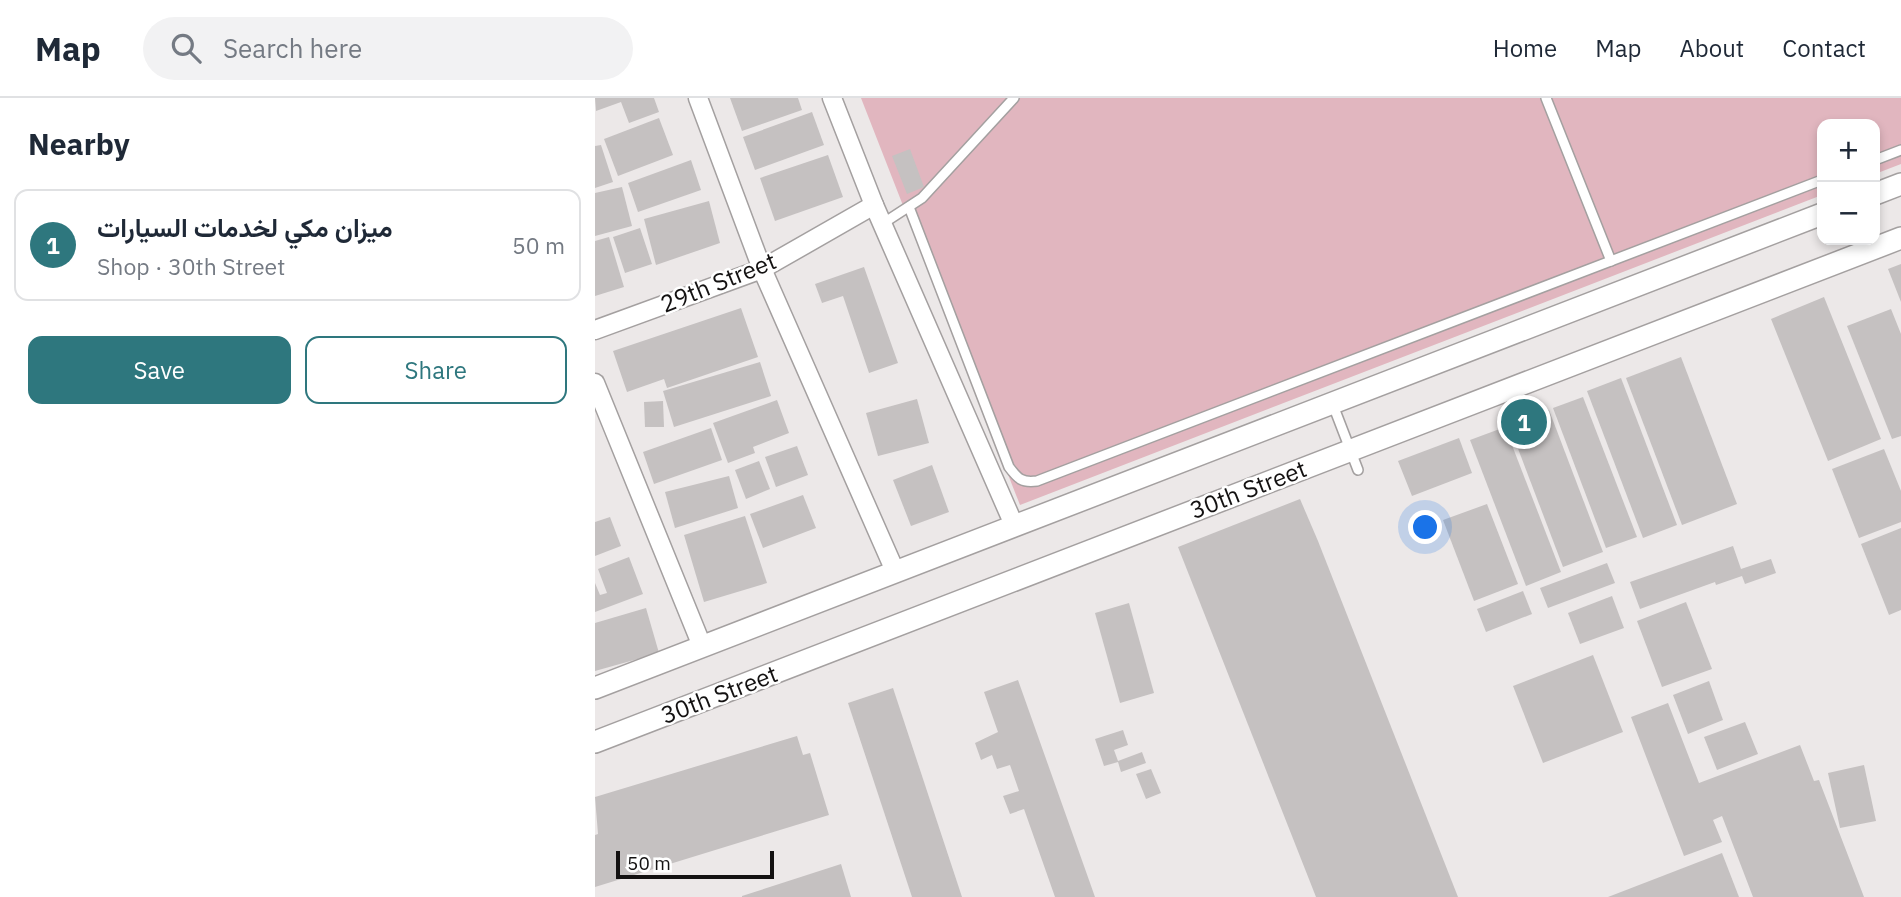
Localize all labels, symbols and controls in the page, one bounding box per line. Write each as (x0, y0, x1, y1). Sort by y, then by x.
search box (143, 17, 633, 80)
text: Map (35, 27, 101, 70)
icon: search (167, 29, 205, 67)
text: Search here (223, 31, 362, 65)
text: Home (1493, 32, 1557, 64)
text: Map (1595, 32, 1641, 64)
text: About (1679, 32, 1744, 64)
text: Contact (1782, 32, 1866, 64)
map controls (1817, 119, 1880, 245)
button: + (1817, 119, 1880, 182)
text: Nearby (28, 124, 130, 163)
button: − (1817, 182, 1880, 245)
text: ميزان مكي لخدمات السيارات (97, 210, 393, 244)
text: 1 (46, 230, 60, 260)
text: 50 m (512, 230, 565, 260)
street label: 29th Street (655, 244, 781, 320)
text: Shop · 30th Street (97, 251, 285, 281)
button: Save (28, 336, 291, 404)
button: Share (305, 336, 567, 404)
pin: 1 (1501, 396, 1547, 448)
street label: 30th Street (1185, 452, 1311, 526)
your location (1408, 510, 1442, 544)
street label: 30th Street (656, 657, 782, 731)
scale bar (616, 848, 773, 880)
text: 50 m (627, 851, 671, 875)

